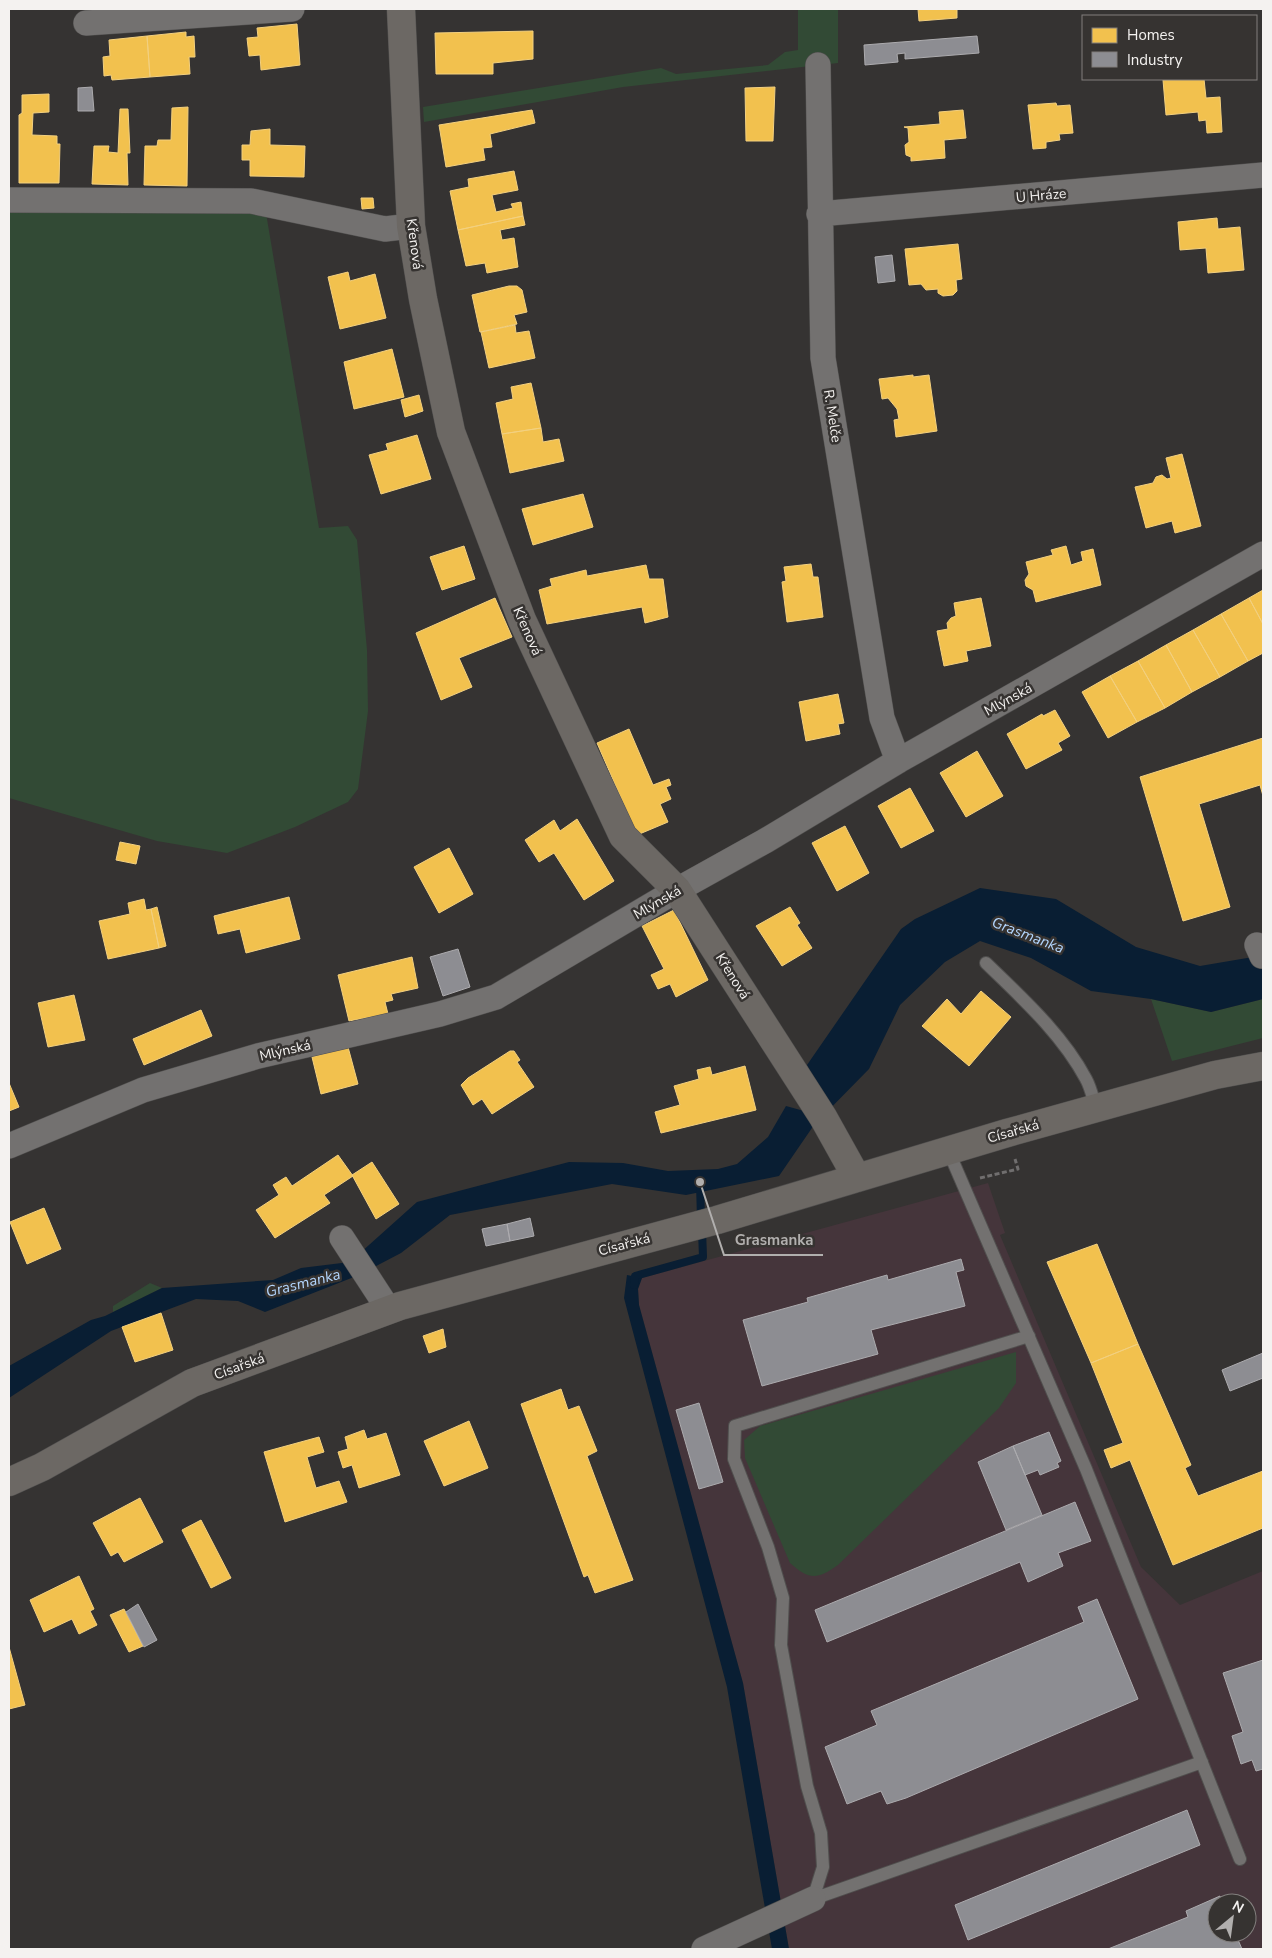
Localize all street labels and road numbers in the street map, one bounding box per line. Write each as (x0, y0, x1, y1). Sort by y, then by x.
street label: U Hráze (1015, 184, 1067, 207)
street label: Křenová (402, 217, 427, 271)
street label: R. Melče (819, 388, 846, 444)
street label: Křenová (508, 604, 547, 658)
street label: Mlýnská (981, 678, 1036, 720)
street label: Mlýnská (630, 881, 685, 924)
street label: Křenová (711, 949, 754, 1003)
street label: Mlýnská (258, 1035, 313, 1066)
street label: Císařská (985, 1115, 1041, 1148)
street label: Císařská (596, 1228, 652, 1260)
street label: Císařská (211, 1349, 267, 1384)

